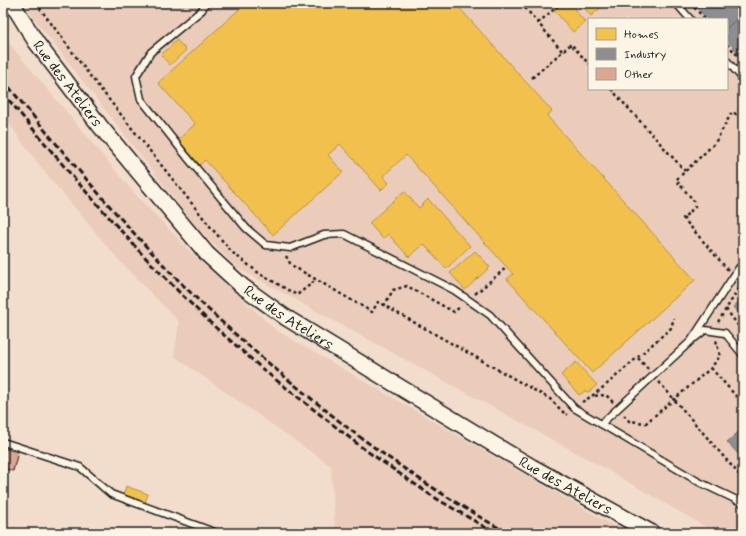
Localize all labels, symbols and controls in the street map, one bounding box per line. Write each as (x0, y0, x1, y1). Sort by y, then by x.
legend (588, 18, 728, 90)
text: Homes (624, 27, 659, 43)
street label: Rue des Ateliers (27, 37, 106, 132)
text: Industry (624, 47, 666, 63)
text: Other (624, 67, 653, 83)
street label: Rue des Ateliers (239, 281, 337, 355)
street label: Rue des Ateliers (515, 452, 616, 520)

